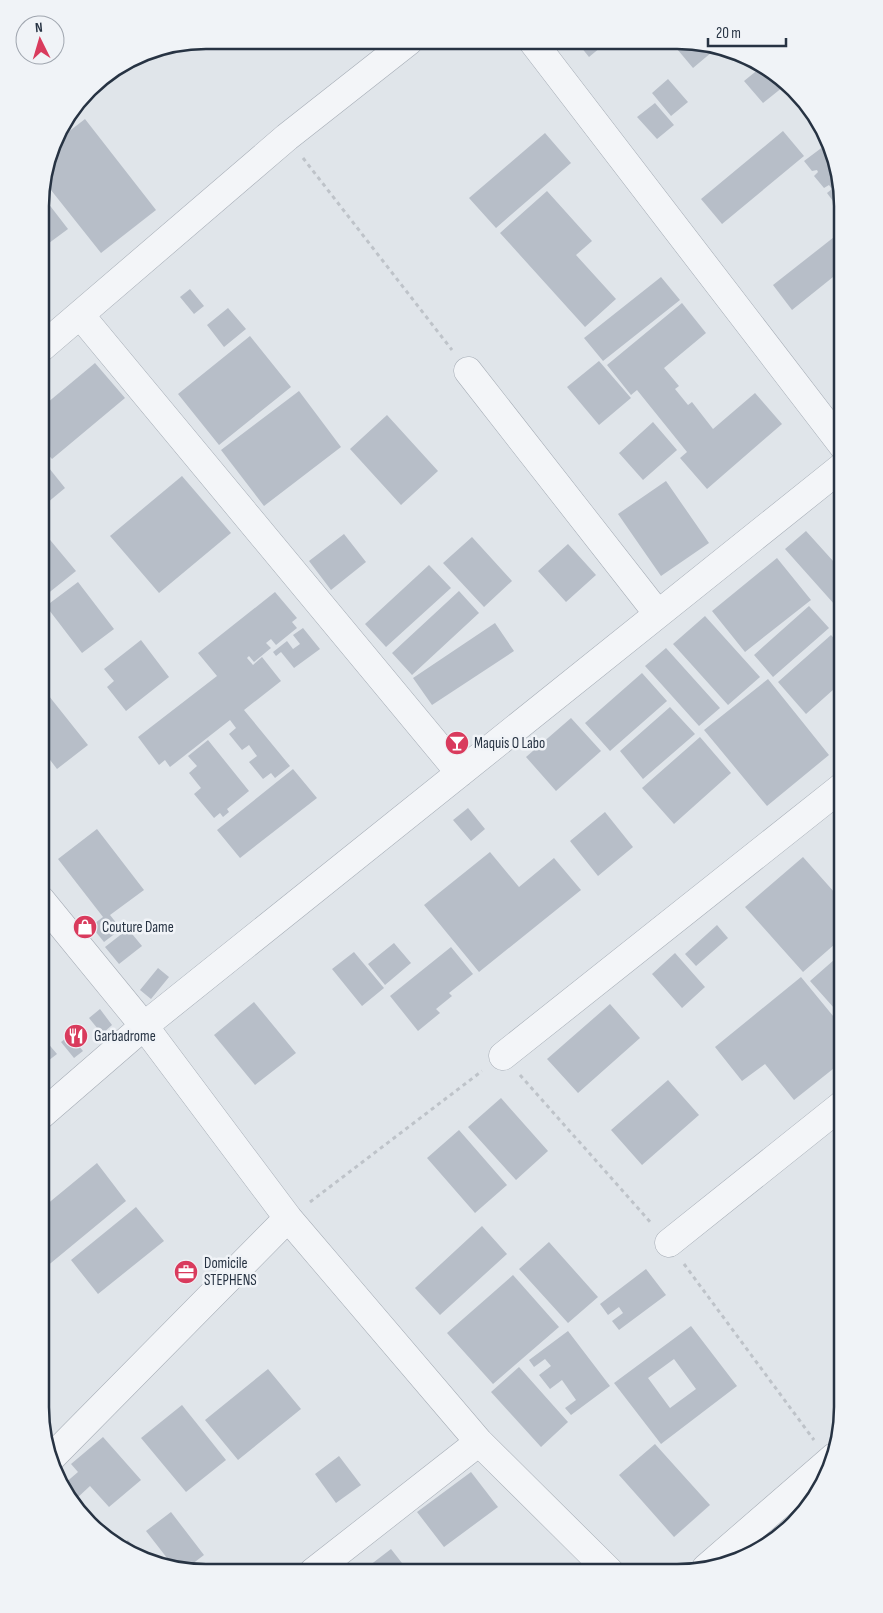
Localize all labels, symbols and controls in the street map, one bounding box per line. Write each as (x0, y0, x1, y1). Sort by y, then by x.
north arrow (15, 15, 65, 65)
scale bar (708, 15, 786, 47)
text: N (34, 19, 43, 36)
text: 20 m (716, 24, 741, 43)
bar icon: Maquis O Labo (444, 730, 470, 756)
place label: Maquis O Labo (474, 734, 545, 753)
shop icon: Couture Dame (72, 914, 98, 940)
place label: Couture Dame (102, 918, 174, 937)
restaurant icon: Garbadrome (63, 1023, 89, 1049)
place label: Garbadrome (94, 1027, 156, 1046)
place label: Domicile STEPHENS (204, 1254, 257, 1290)
office icon: Domicile STEPHENS (173, 1259, 199, 1285)

